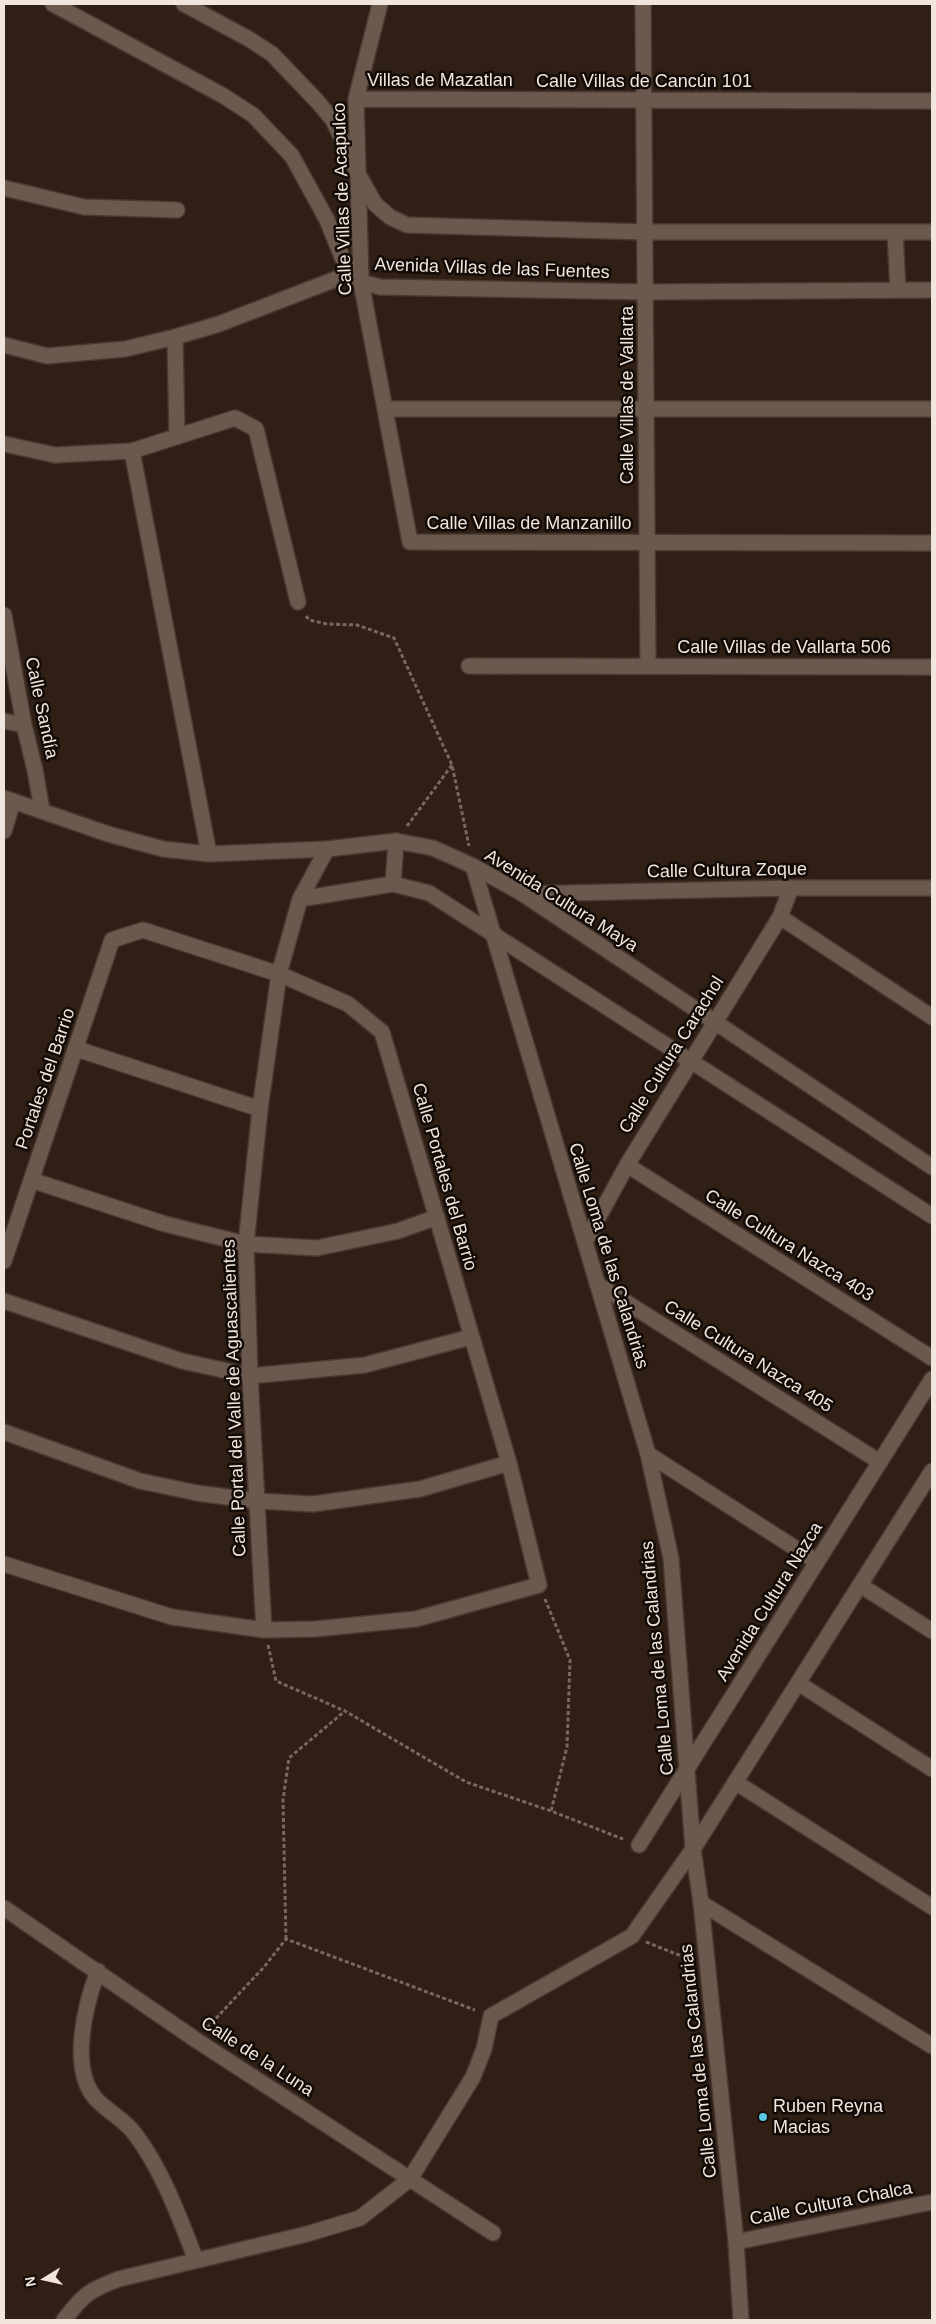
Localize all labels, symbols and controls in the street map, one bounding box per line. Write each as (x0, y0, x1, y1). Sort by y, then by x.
street label: Villas de Mazatlan (367, 70, 513, 92)
street label: Calle Villas de Cancún 101 (536, 71, 752, 93)
street label: Calle Villas de Acapulco (329, 102, 357, 296)
street label: Avenida Villas de las Fuentes (374, 254, 610, 284)
street label: Calle Villas de Vallarta (617, 306, 639, 484)
street label: Calle Villas de Manzanillo (427, 513, 631, 535)
street label: Calle Villas de Vallarta 506 (677, 637, 891, 659)
street label: Calle Sandía (20, 655, 62, 761)
street label: Avenida Cultura Maya (480, 845, 642, 957)
street label: Calle Cultura Zoque (647, 859, 807, 883)
street label: Calle Cultura Carachol (615, 972, 729, 1138)
street label: Portales del Barrio (12, 1005, 80, 1153)
street label: Calle Portales del Barrio (407, 1081, 481, 1273)
street label: Calle Loma de las Calandrias (563, 1140, 653, 1372)
street label: Calle Cultura Nazca 403 (701, 1185, 877, 1307)
street label: Calle Portal del Valle de Aguascalientes (219, 1239, 251, 1557)
street label: Calle Cultura Nazca 405 (660, 1296, 836, 1418)
street label: Avenida Cultura Nazca (712, 1518, 828, 1686)
street label: Calle Loma de las Calandrias (637, 1540, 679, 1776)
street label: Calle Loma de las Calandrias (676, 1943, 722, 2179)
street label: Calle de la Luna (197, 2013, 317, 2101)
place label: Ruben Reyna Macias (773, 2096, 883, 2138)
marker: Ruben Reyna Macias (757, 2111, 769, 2123)
street label: Calle Cultura Chalca (748, 2178, 914, 2230)
north arrow (20, 2254, 70, 2304)
text: N (21, 2275, 39, 2288)

